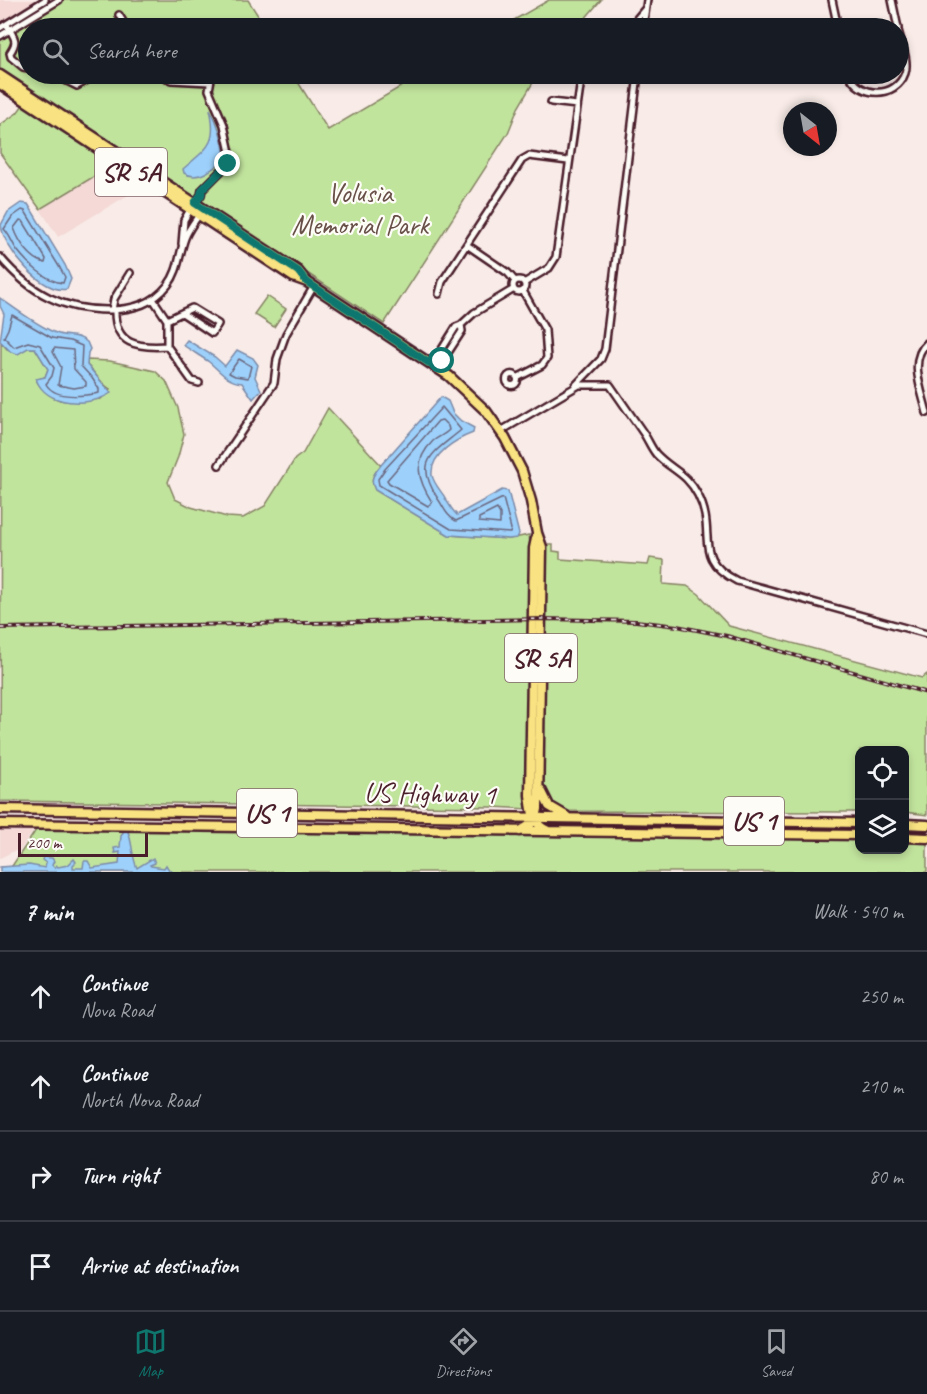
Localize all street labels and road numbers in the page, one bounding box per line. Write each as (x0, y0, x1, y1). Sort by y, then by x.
road number: SR 5A (95, 148, 167, 196)
road number: SR 5A (505, 634, 577, 682)
street label: US Highway 1 (364, 774, 498, 812)
road number: US 1 (237, 789, 297, 837)
road number: US 1 (724, 797, 784, 845)

